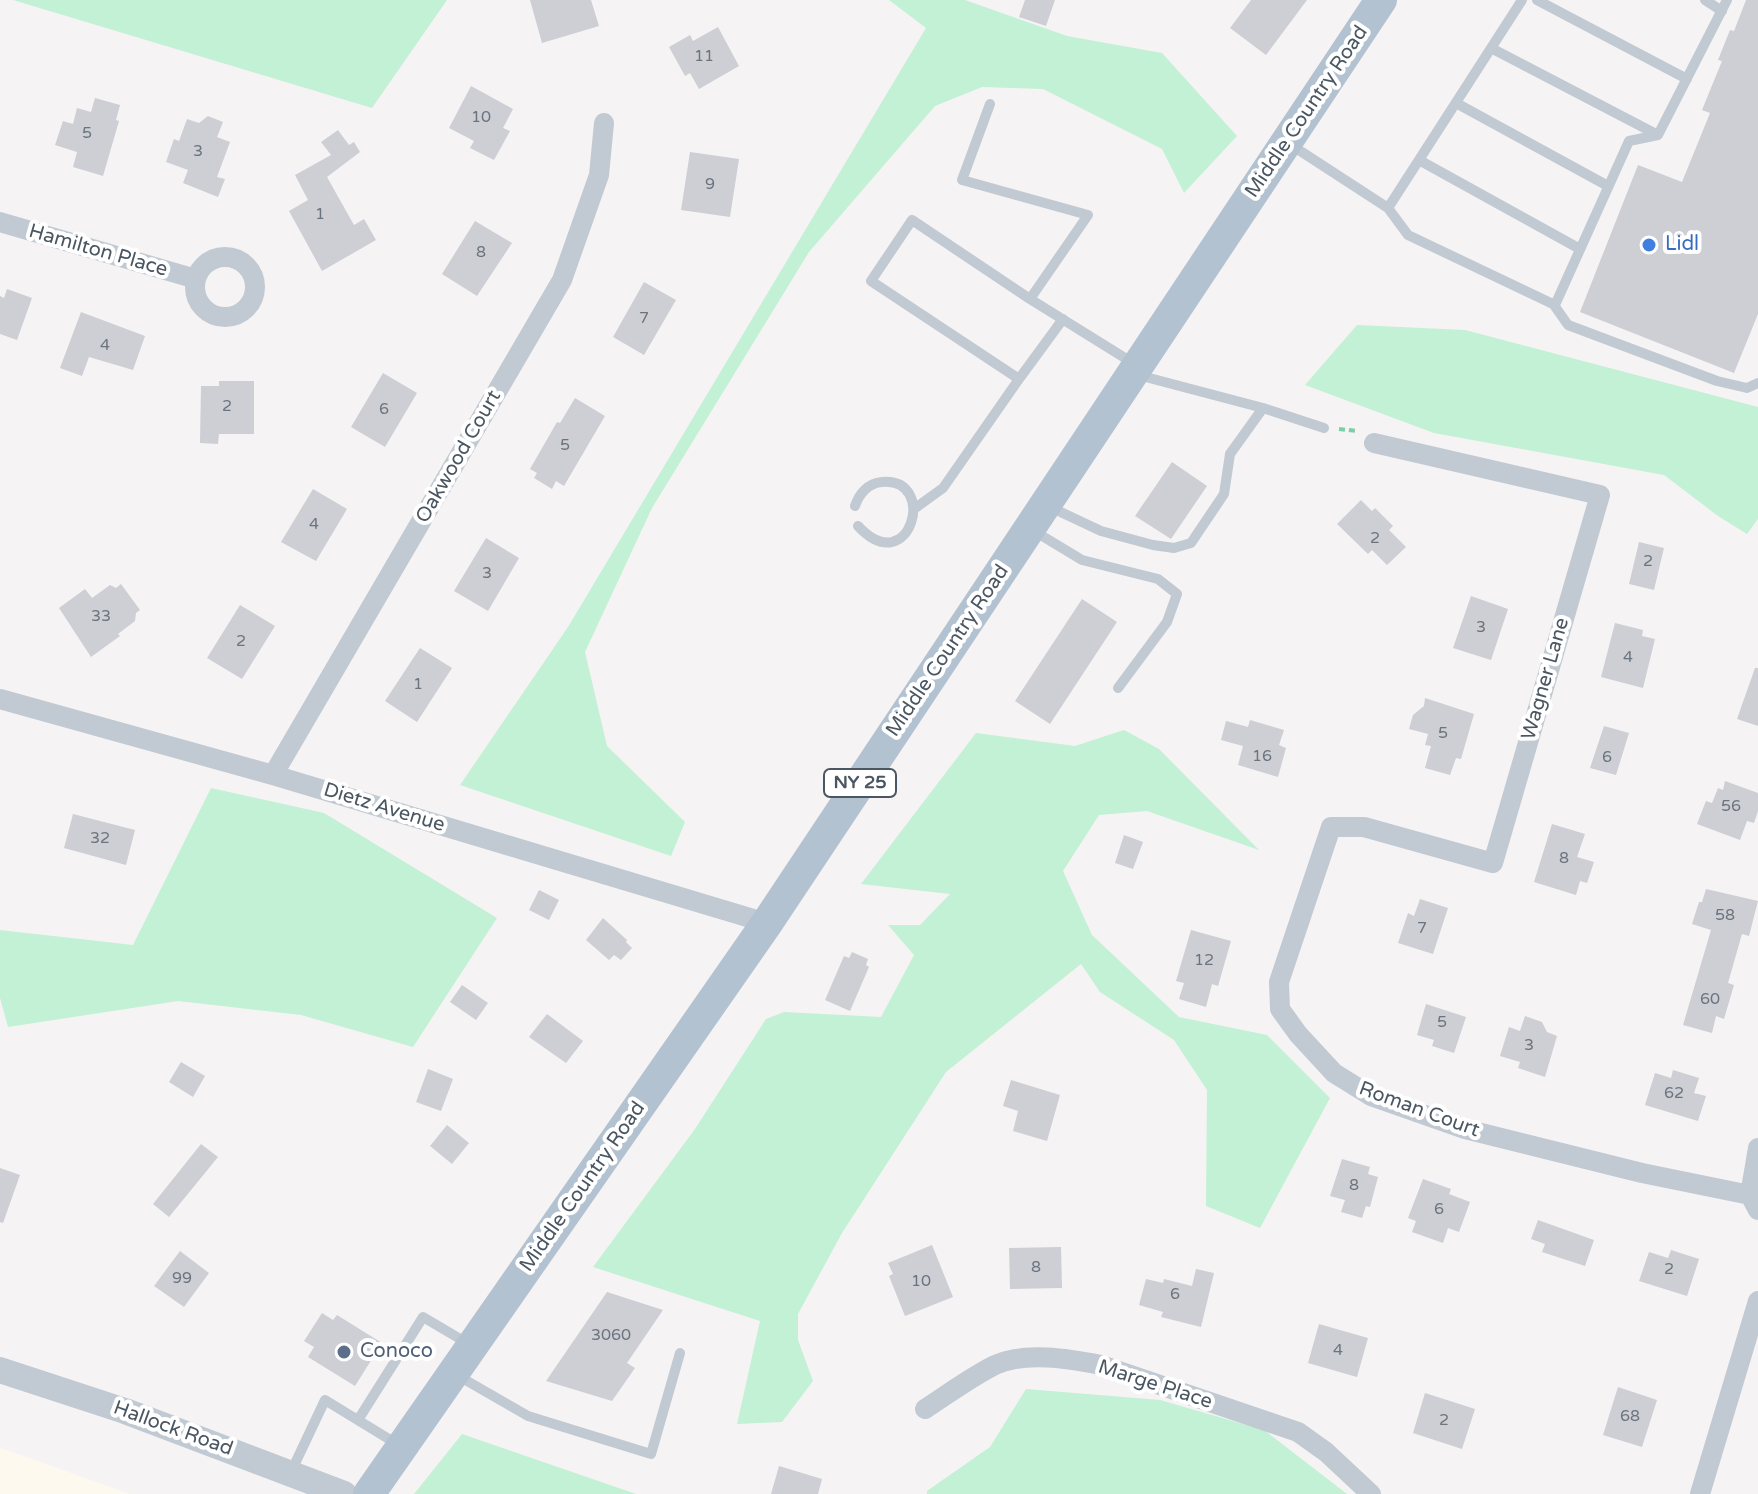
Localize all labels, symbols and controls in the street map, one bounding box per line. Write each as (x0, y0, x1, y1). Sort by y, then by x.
street label: Middle Country Road (1241, 21, 1373, 203)
house number: 11 (694, 47, 714, 67)
house number: 10 (471, 108, 491, 128)
house number: 5 (82, 124, 92, 144)
house number: 3 (193, 142, 203, 162)
house number: 9 (705, 175, 715, 195)
house number: 1 (315, 205, 325, 225)
street label: Hamilton Place (26, 220, 170, 282)
place label: Lidl (1665, 233, 1699, 257)
marker: Lidl (1640, 236, 1658, 254)
house number: 8 (476, 243, 486, 263)
house number: 7 (639, 309, 649, 329)
house number: 4 (100, 336, 110, 356)
street label: Oakwood Court (411, 386, 507, 528)
house number: 2 (222, 397, 232, 417)
house number: 6 (379, 400, 389, 420)
house number: 5 (560, 436, 570, 456)
house number: 4 (309, 515, 319, 535)
house number: 2 (1370, 529, 1380, 549)
house number: 2 (1643, 552, 1653, 572)
street label: Middle Country Road (882, 560, 1014, 742)
house number: 3 (482, 564, 492, 584)
house number: 33 (91, 607, 111, 627)
street label: Wagner Lane (1517, 615, 1575, 743)
house number: 3 (1476, 618, 1486, 638)
house number: 2 (236, 632, 246, 652)
house number: 4 (1623, 648, 1633, 668)
house number: 1 (413, 675, 423, 695)
house number: 5 (1438, 724, 1448, 744)
house number: 16 (1252, 747, 1272, 767)
house number: 6 (1602, 748, 1612, 768)
road number: NY 25 (824, 769, 896, 797)
street label: Dietz Avenue (320, 778, 448, 838)
house number: 56 (1721, 797, 1741, 817)
house number: 32 (90, 829, 110, 849)
house number: 8 (1559, 849, 1569, 869)
house number: 58 (1715, 906, 1735, 926)
house number: 7 (1417, 919, 1427, 939)
house number: 12 (1194, 951, 1214, 971)
house number: 60 (1700, 990, 1720, 1010)
house number: 5 (1437, 1013, 1447, 1033)
house number: 3 (1524, 1036, 1534, 1056)
street label: Roman Court (1355, 1077, 1483, 1143)
house number: 62 (1664, 1084, 1684, 1104)
street label: Middle Country Road (515, 1097, 651, 1277)
house number: 8 (1349, 1176, 1359, 1196)
house number: 6 (1434, 1200, 1444, 1220)
house number: 8 (1031, 1258, 1041, 1278)
house number: 2 (1664, 1260, 1674, 1280)
house number: 99 (172, 1269, 192, 1289)
house number: 10 (911, 1272, 931, 1292)
house number: 6 (1170, 1285, 1180, 1305)
house number: 3060 (591, 1326, 631, 1346)
place label: Conoco (360, 1340, 433, 1364)
house number: 4 (1333, 1341, 1343, 1361)
marker: Conoco (335, 1343, 353, 1361)
street label: Marge Place (1095, 1355, 1215, 1415)
street label: Hallock Road (110, 1396, 236, 1462)
house number: 68 (1620, 1407, 1640, 1427)
house number: 2 (1439, 1411, 1449, 1431)

